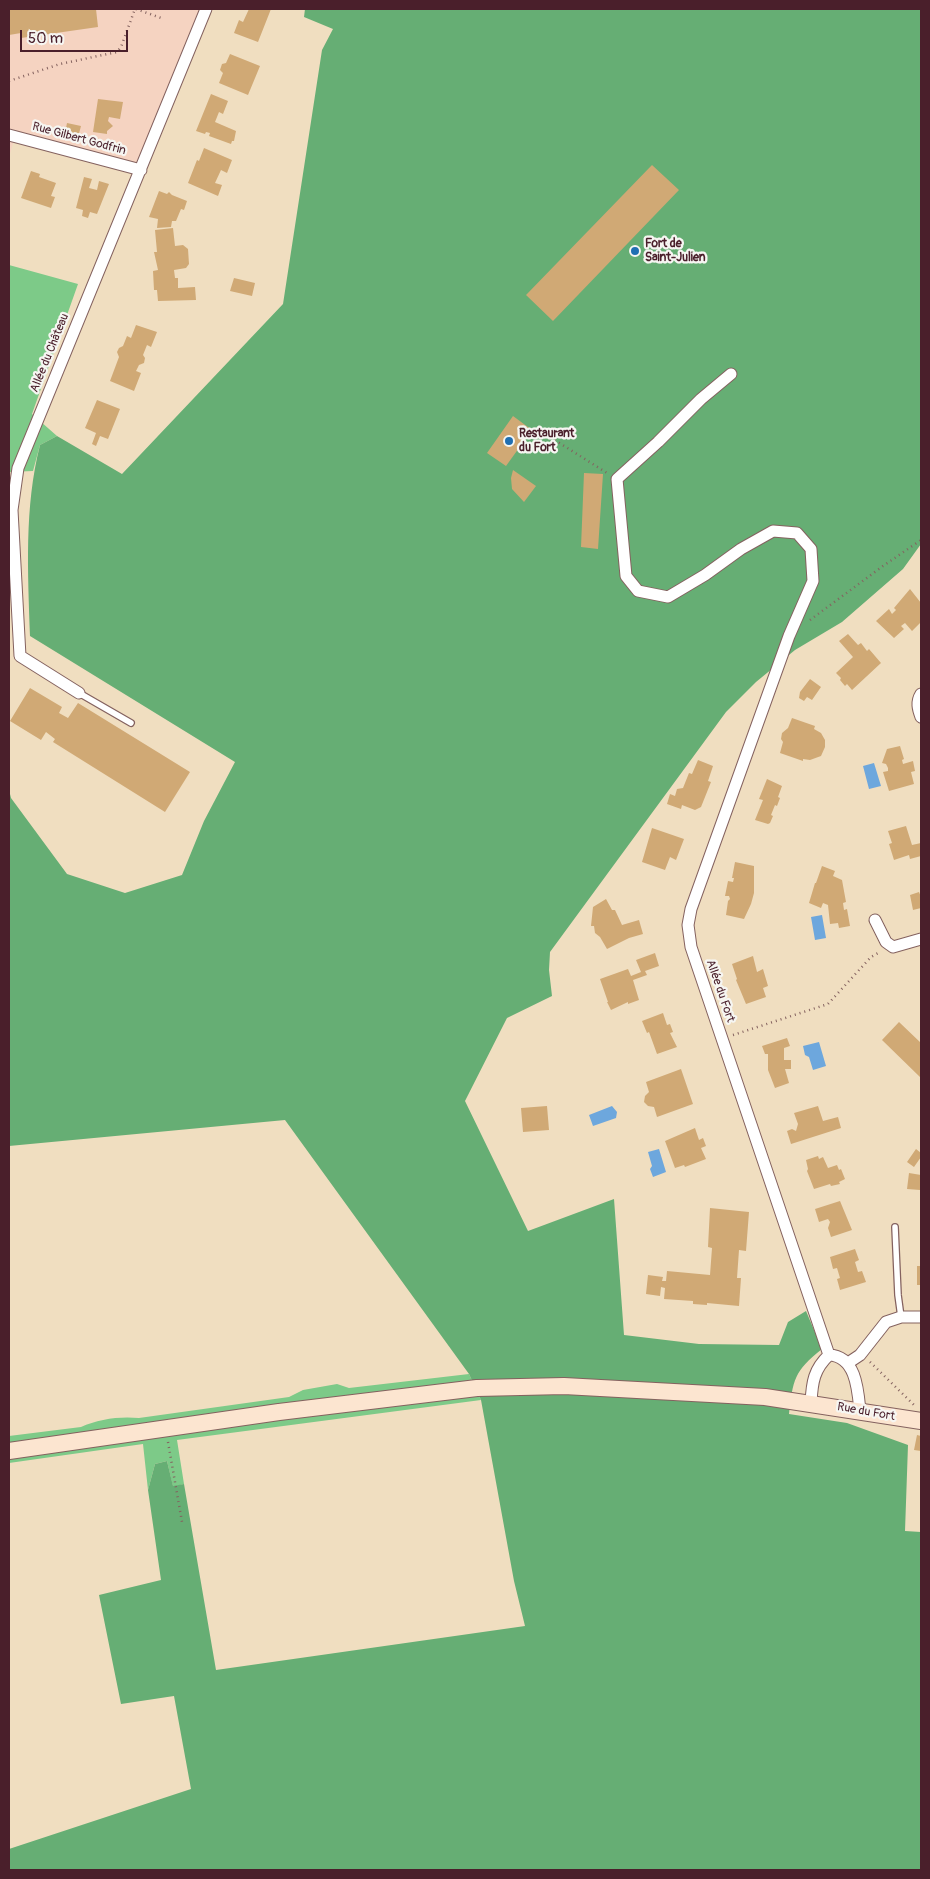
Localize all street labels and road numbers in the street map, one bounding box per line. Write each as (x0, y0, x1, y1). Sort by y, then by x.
street label: Rue Gilbert Godfrin (31, 120, 127, 158)
street label: Allée du Château (28, 312, 72, 394)
street label: Allée du Fort (703, 958, 737, 1024)
street label: Rue du Fort (836, 1400, 896, 1424)

